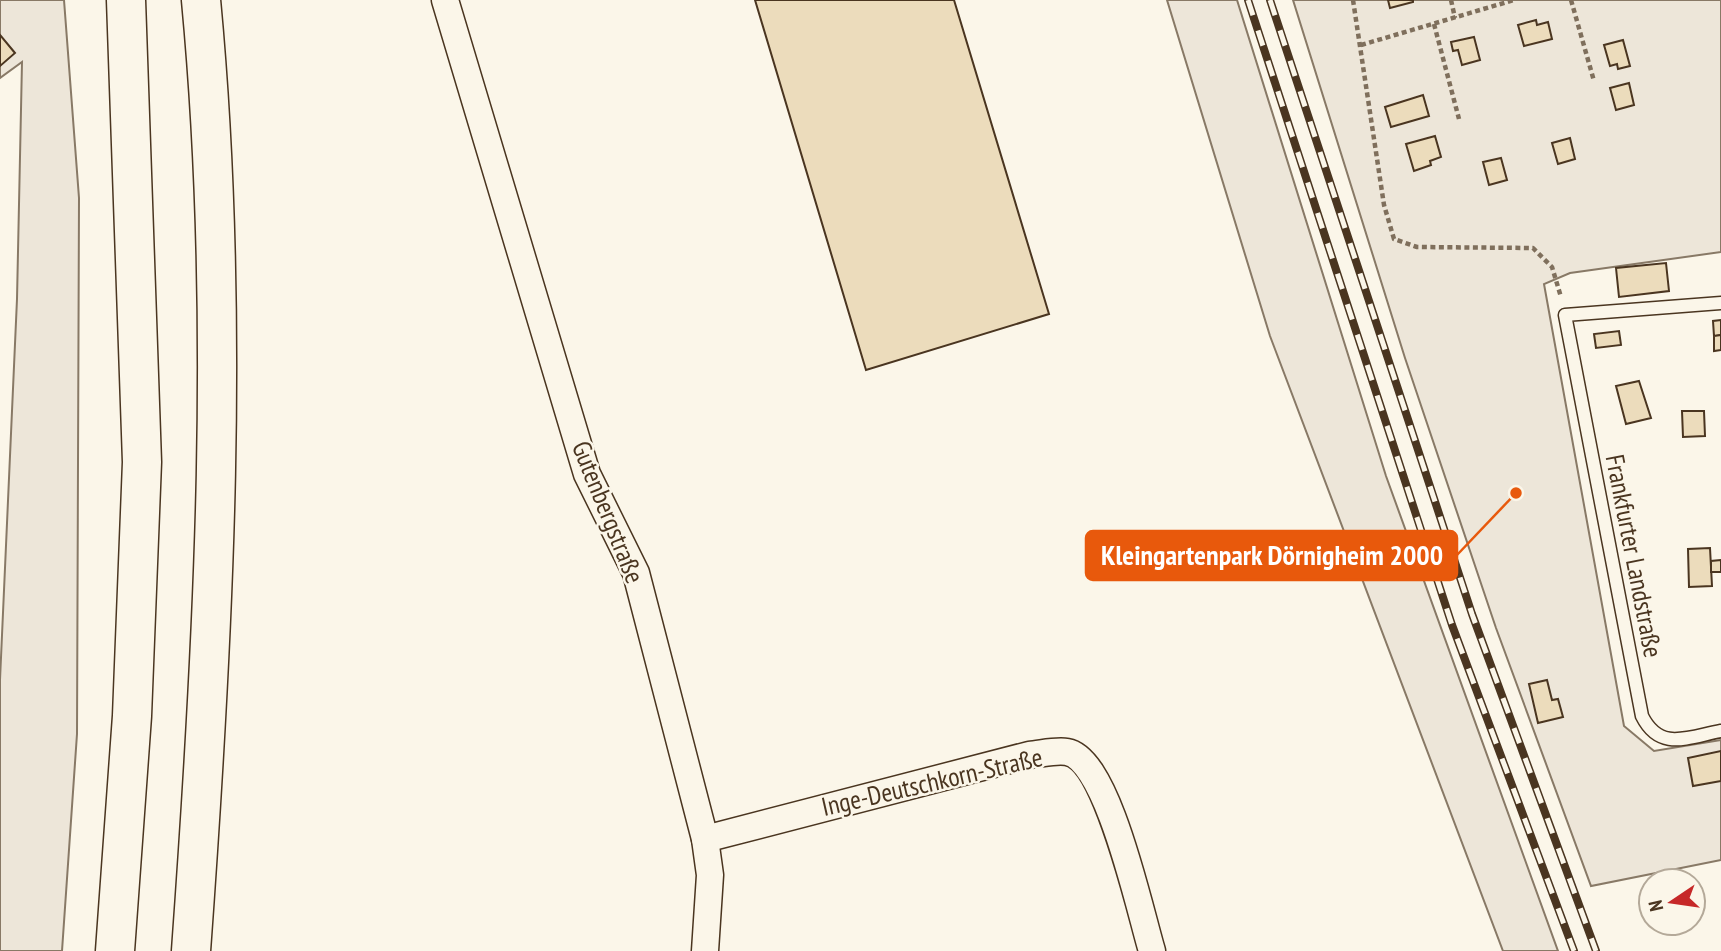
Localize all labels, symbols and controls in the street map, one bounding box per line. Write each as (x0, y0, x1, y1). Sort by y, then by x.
street label: Gutenbergstraße (565, 436, 652, 588)
street label: Frankfurter Landstraße (1599, 452, 1670, 660)
callout: Kleingartenpark Dörnigheim 2000 (1086, 531, 1457, 580)
text: Kleingartenpark Dörnigheim 2000 (1101, 536, 1443, 573)
street label: Inge-Deutschkorn-Straße (818, 740, 1046, 823)
north arrow (1637, 867, 1707, 937)
text: N (1643, 898, 1668, 914)

